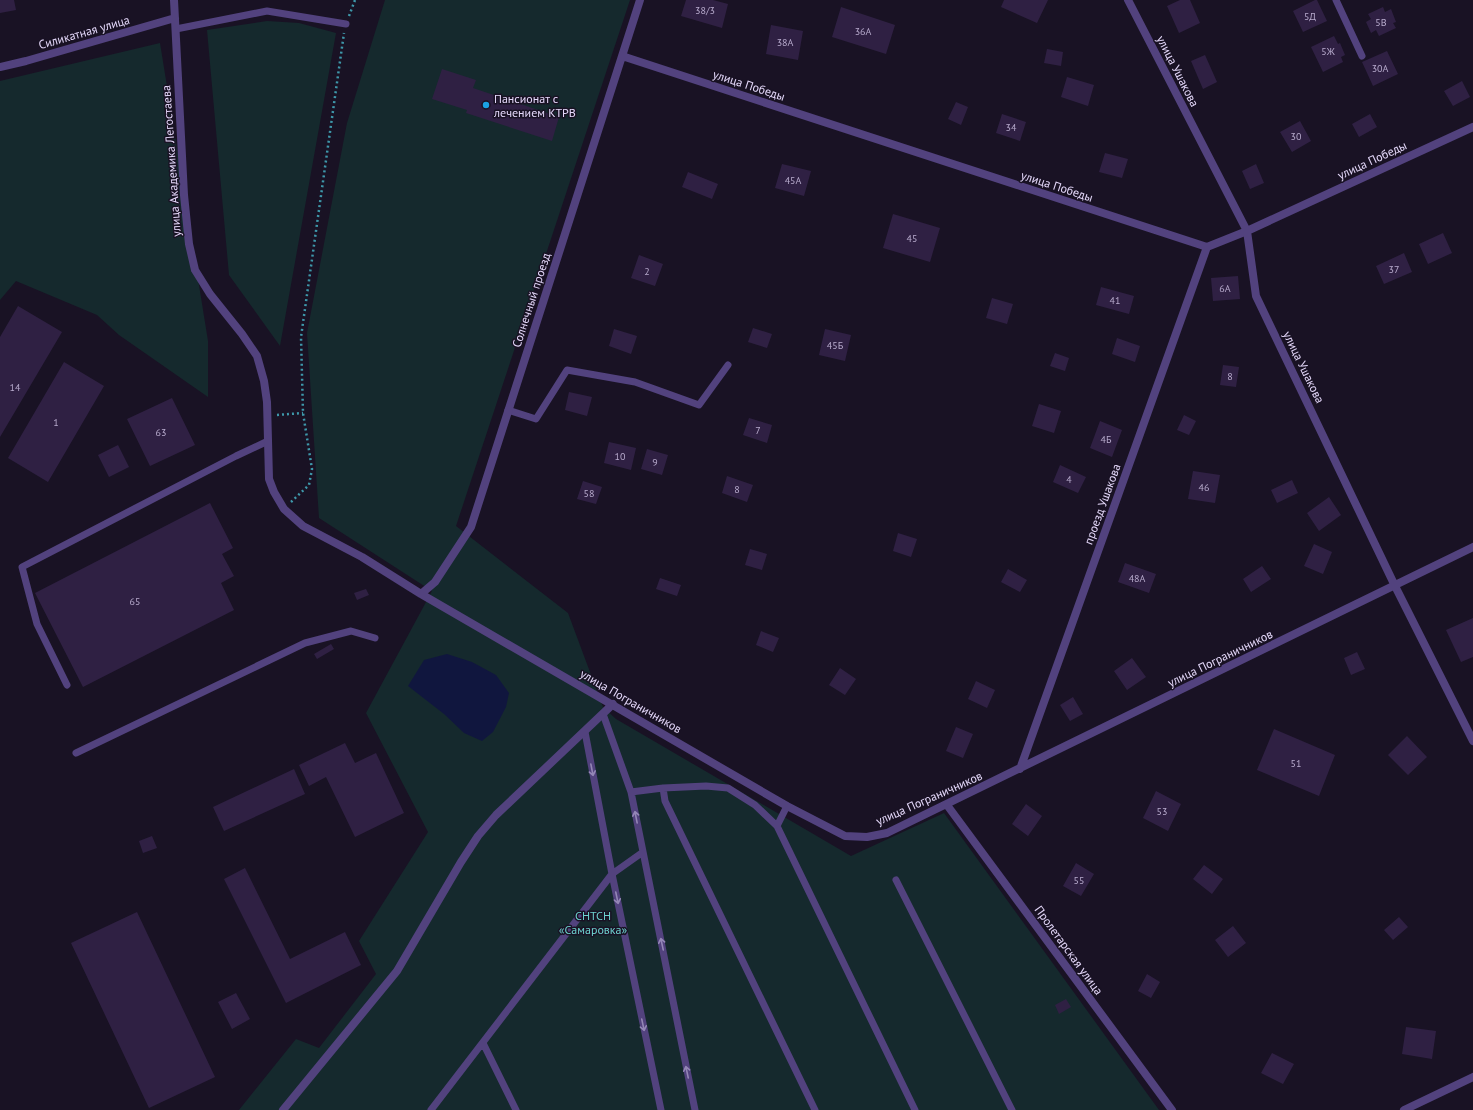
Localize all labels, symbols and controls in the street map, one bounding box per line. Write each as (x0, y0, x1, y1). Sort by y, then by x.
house number: 38/3 (695, 4, 715, 17)
house number: 5Д (1304, 10, 1316, 23)
street label: Силикатная улица (37, 12, 131, 52)
house number: 5В (1375, 16, 1387, 29)
house number: 36А (855, 25, 872, 38)
street label: улица Ушакова (1154, 33, 1202, 109)
house number: 38А (777, 36, 794, 49)
house number: 5Ж (1321, 45, 1336, 58)
house number: 30А (1372, 62, 1389, 75)
street label: улица Победы (711, 66, 787, 104)
street label: улица Академика Легостаева (158, 85, 184, 237)
place label: Пансионат с лечением КТРВ (493, 91, 576, 120)
marker: Пансионат с лечением КТРВ (481, 100, 491, 110)
house number: 34 (1006, 121, 1017, 134)
house number: 30 (1291, 130, 1302, 143)
street label: улица Победы (1335, 137, 1409, 183)
street label: улица Победы (1019, 167, 1095, 205)
house number: 45А (785, 174, 802, 187)
house number: 45 (907, 232, 917, 245)
street label: Солнечный проезд (509, 250, 554, 349)
house number: 37 (1389, 263, 1399, 276)
house number: 2 (644, 265, 650, 278)
house number: 6А (1219, 282, 1231, 295)
house number: 41 (1110, 294, 1120, 307)
street label: улица Ушакова (1280, 329, 1328, 405)
house number: 45Б (827, 339, 844, 352)
house number: 8 (1227, 370, 1233, 383)
house number: 14 (10, 381, 21, 394)
house number: 1 (53, 416, 59, 429)
house number: 7 (755, 424, 761, 437)
house number: 63 (156, 426, 166, 439)
house number: 4Б (1101, 433, 1112, 446)
house number: 10 (615, 450, 626, 463)
house number: 9 (652, 456, 658, 469)
street label: проезд Ушакова (1080, 462, 1124, 546)
house number: 4 (1066, 473, 1072, 486)
house number: 46 (1199, 481, 1209, 494)
house number: 8 (734, 483, 740, 496)
house number: 58 (584, 487, 594, 500)
house number: 48А (1129, 572, 1146, 585)
house number: 65 (130, 595, 140, 608)
street label: улица Пограничников (1165, 626, 1275, 690)
street label: улица Пограничников (577, 666, 685, 736)
house number: 51 (1291, 757, 1301, 770)
one-way arrow (589, 763, 597, 776)
street label: улица Пограничников (873, 768, 985, 828)
house number: 53 (1157, 805, 1167, 818)
one-way arrow (631, 811, 639, 824)
house number: 55 (1074, 874, 1084, 887)
one-way arrow (614, 891, 622, 904)
street label: Пролетарская улица (1032, 902, 1106, 998)
park label: СНТСН «Самаровка» (559, 908, 628, 937)
one-way arrow (657, 938, 665, 951)
one-way arrow (640, 1018, 648, 1031)
one-way arrow (683, 1066, 691, 1079)

